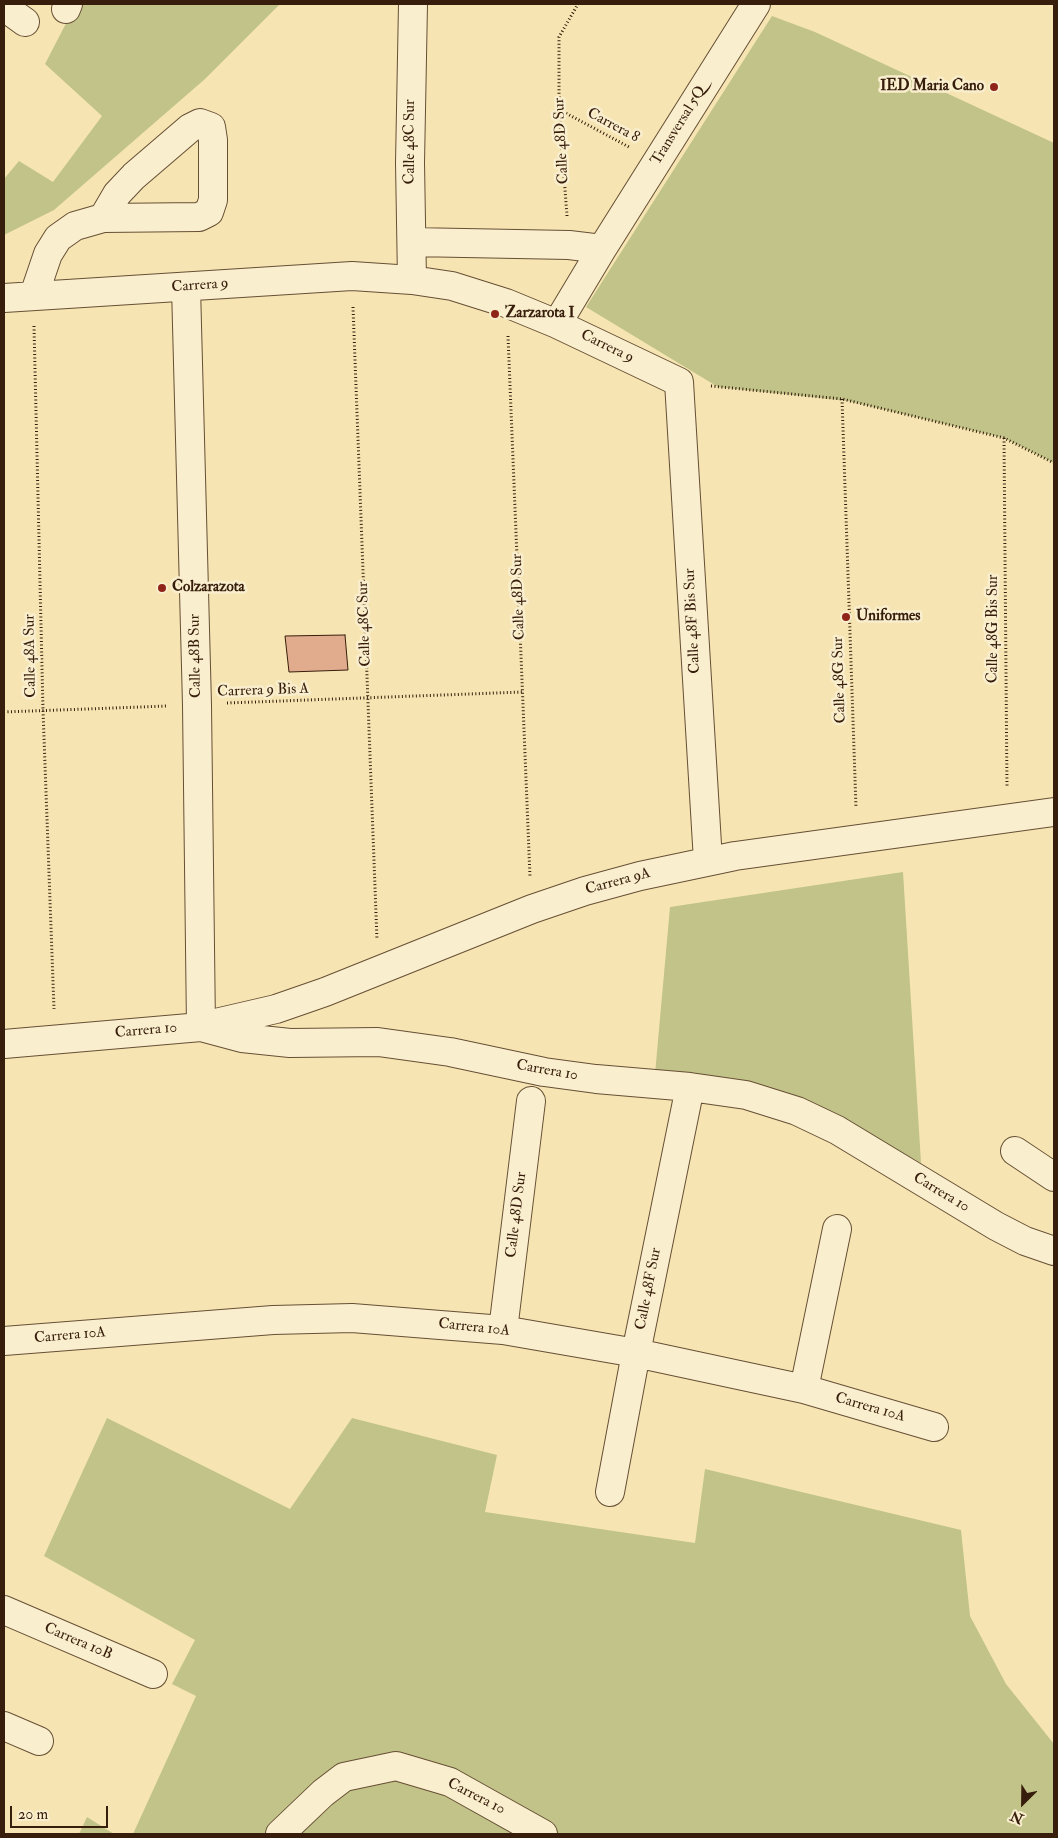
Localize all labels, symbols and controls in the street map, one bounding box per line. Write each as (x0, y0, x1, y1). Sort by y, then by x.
place label: IED Maria Cano (880, 78, 984, 96)
marker: IED Maria Cano (988, 81, 1000, 93)
street label: Transversal 5Q (648, 83, 710, 169)
street label: Calle 48D Sur (551, 97, 573, 185)
street label: Calle 48C Sur (402, 99, 420, 185)
street label: Carrera 8 (584, 105, 642, 147)
street label: Carrera 9 (171, 275, 229, 297)
place label: Zarzarota I (505, 305, 574, 323)
marker: Zarzarota I (489, 308, 501, 320)
street label: Carrera 9 (577, 326, 637, 368)
street label: Calle 48D Sur (509, 554, 529, 640)
street label: Calle 48F Bis Sur (681, 568, 705, 674)
street label: Calle 48G Bis Sur (985, 575, 1003, 683)
place label: Colzarazota (172, 579, 245, 597)
street label: Calle 48C Sur (355, 581, 375, 667)
marker: Colzarazota (156, 582, 168, 594)
place label: Uniformes (856, 608, 921, 626)
marker: Uniformes (840, 611, 852, 623)
street label: Calle 48A Sur (21, 614, 41, 698)
street label: Calle 48B Sur (186, 614, 206, 698)
street label: Calle 48G Sur (829, 636, 851, 724)
street label: Carrera 9 Bis A (217, 680, 309, 702)
street label: Carrera 9A (583, 865, 653, 899)
street label: Carrera 10 (114, 1019, 178, 1043)
street label: Carrera 10 (515, 1057, 579, 1085)
street label: Carrera 10 (910, 1169, 972, 1217)
street label: Calle 48D Sur (503, 1171, 531, 1259)
street label: Calle 48F Sur (632, 1246, 666, 1332)
street label: Carrera 10A (437, 1315, 511, 1341)
street label: Carrera 10A (33, 1324, 107, 1348)
street label: Carrera 10A (833, 1389, 907, 1427)
street label: Carrera 10B (41, 1620, 115, 1664)
street label: Carrera 10 (444, 1775, 508, 1819)
north arrow (998, 1778, 1048, 1828)
scale bar (12, 1796, 110, 1828)
text: 20 m (18, 1805, 48, 1824)
text: N (1008, 1807, 1026, 1828)

